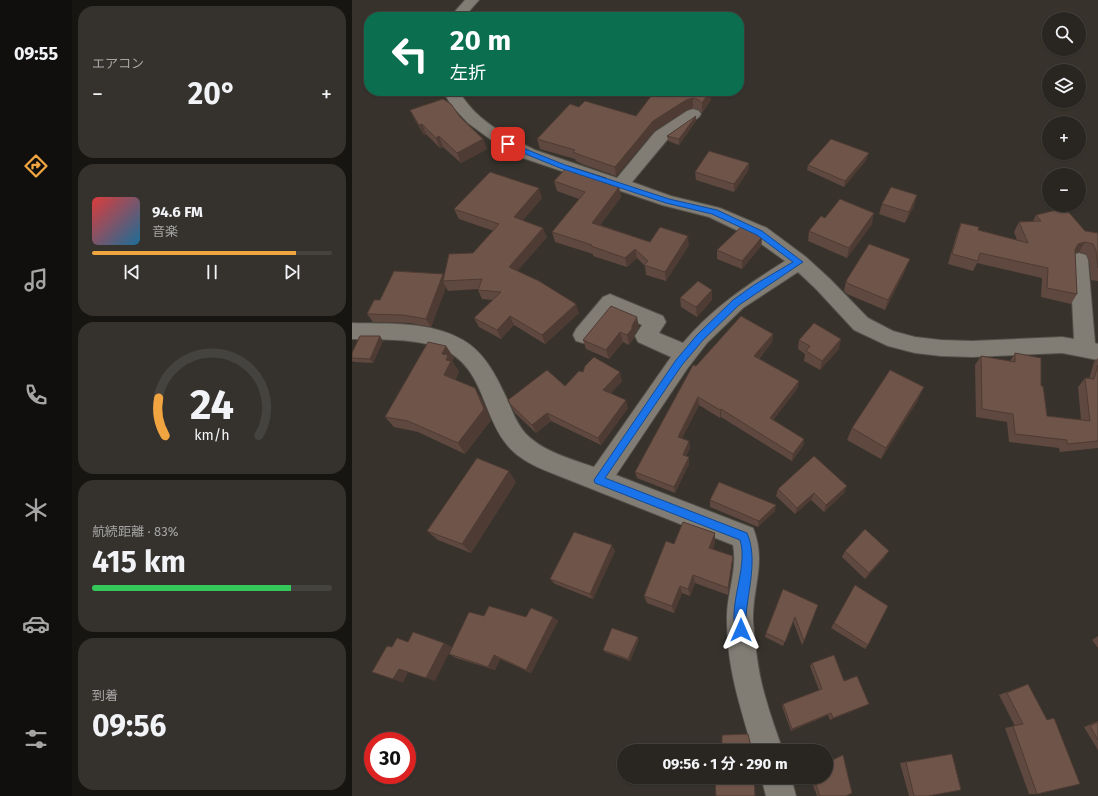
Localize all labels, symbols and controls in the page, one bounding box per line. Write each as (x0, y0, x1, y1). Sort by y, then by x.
map controls (1042, 12, 1086, 212)
button: search (1042, 12, 1086, 56)
text: 20 m (450, 24, 511, 57)
icon: left (384, 28, 436, 80)
text: 09:55 (14, 43, 58, 65)
text: エアコン (92, 56, 144, 71)
text: 左折 (450, 62, 486, 84)
button: layers (1042, 64, 1086, 108)
text: 20° (188, 76, 236, 112)
text: − (92, 81, 103, 108)
text: + (321, 81, 332, 108)
button: + (1042, 116, 1086, 160)
pin (491, 127, 525, 161)
icon: arrive (497, 133, 519, 155)
icon: directions (22, 152, 50, 180)
button: − (1042, 168, 1086, 212)
text: 94.6 FM (152, 203, 203, 221)
text: 音楽 (152, 224, 178, 239)
icon: previous (121, 261, 143, 283)
icon: pause (201, 261, 223, 283)
icon: next (281, 261, 303, 283)
icon: music (22, 266, 50, 294)
text: 24 (190, 380, 234, 430)
icon: phone (22, 381, 50, 409)
text: km/h (194, 427, 230, 444)
icon: climate (22, 496, 50, 524)
text: 航続距離 · 83% (92, 524, 178, 539)
text: 415 km (92, 544, 186, 580)
position arrow (720, 609, 762, 651)
icon: car (22, 610, 50, 638)
text: 到着 (92, 688, 118, 703)
text: 09:56 (92, 708, 167, 744)
icon: filters (22, 725, 50, 753)
speed limit sign: 30 (364, 732, 416, 784)
text: 09:56 · 1 分 · 290 m (662, 755, 788, 773)

